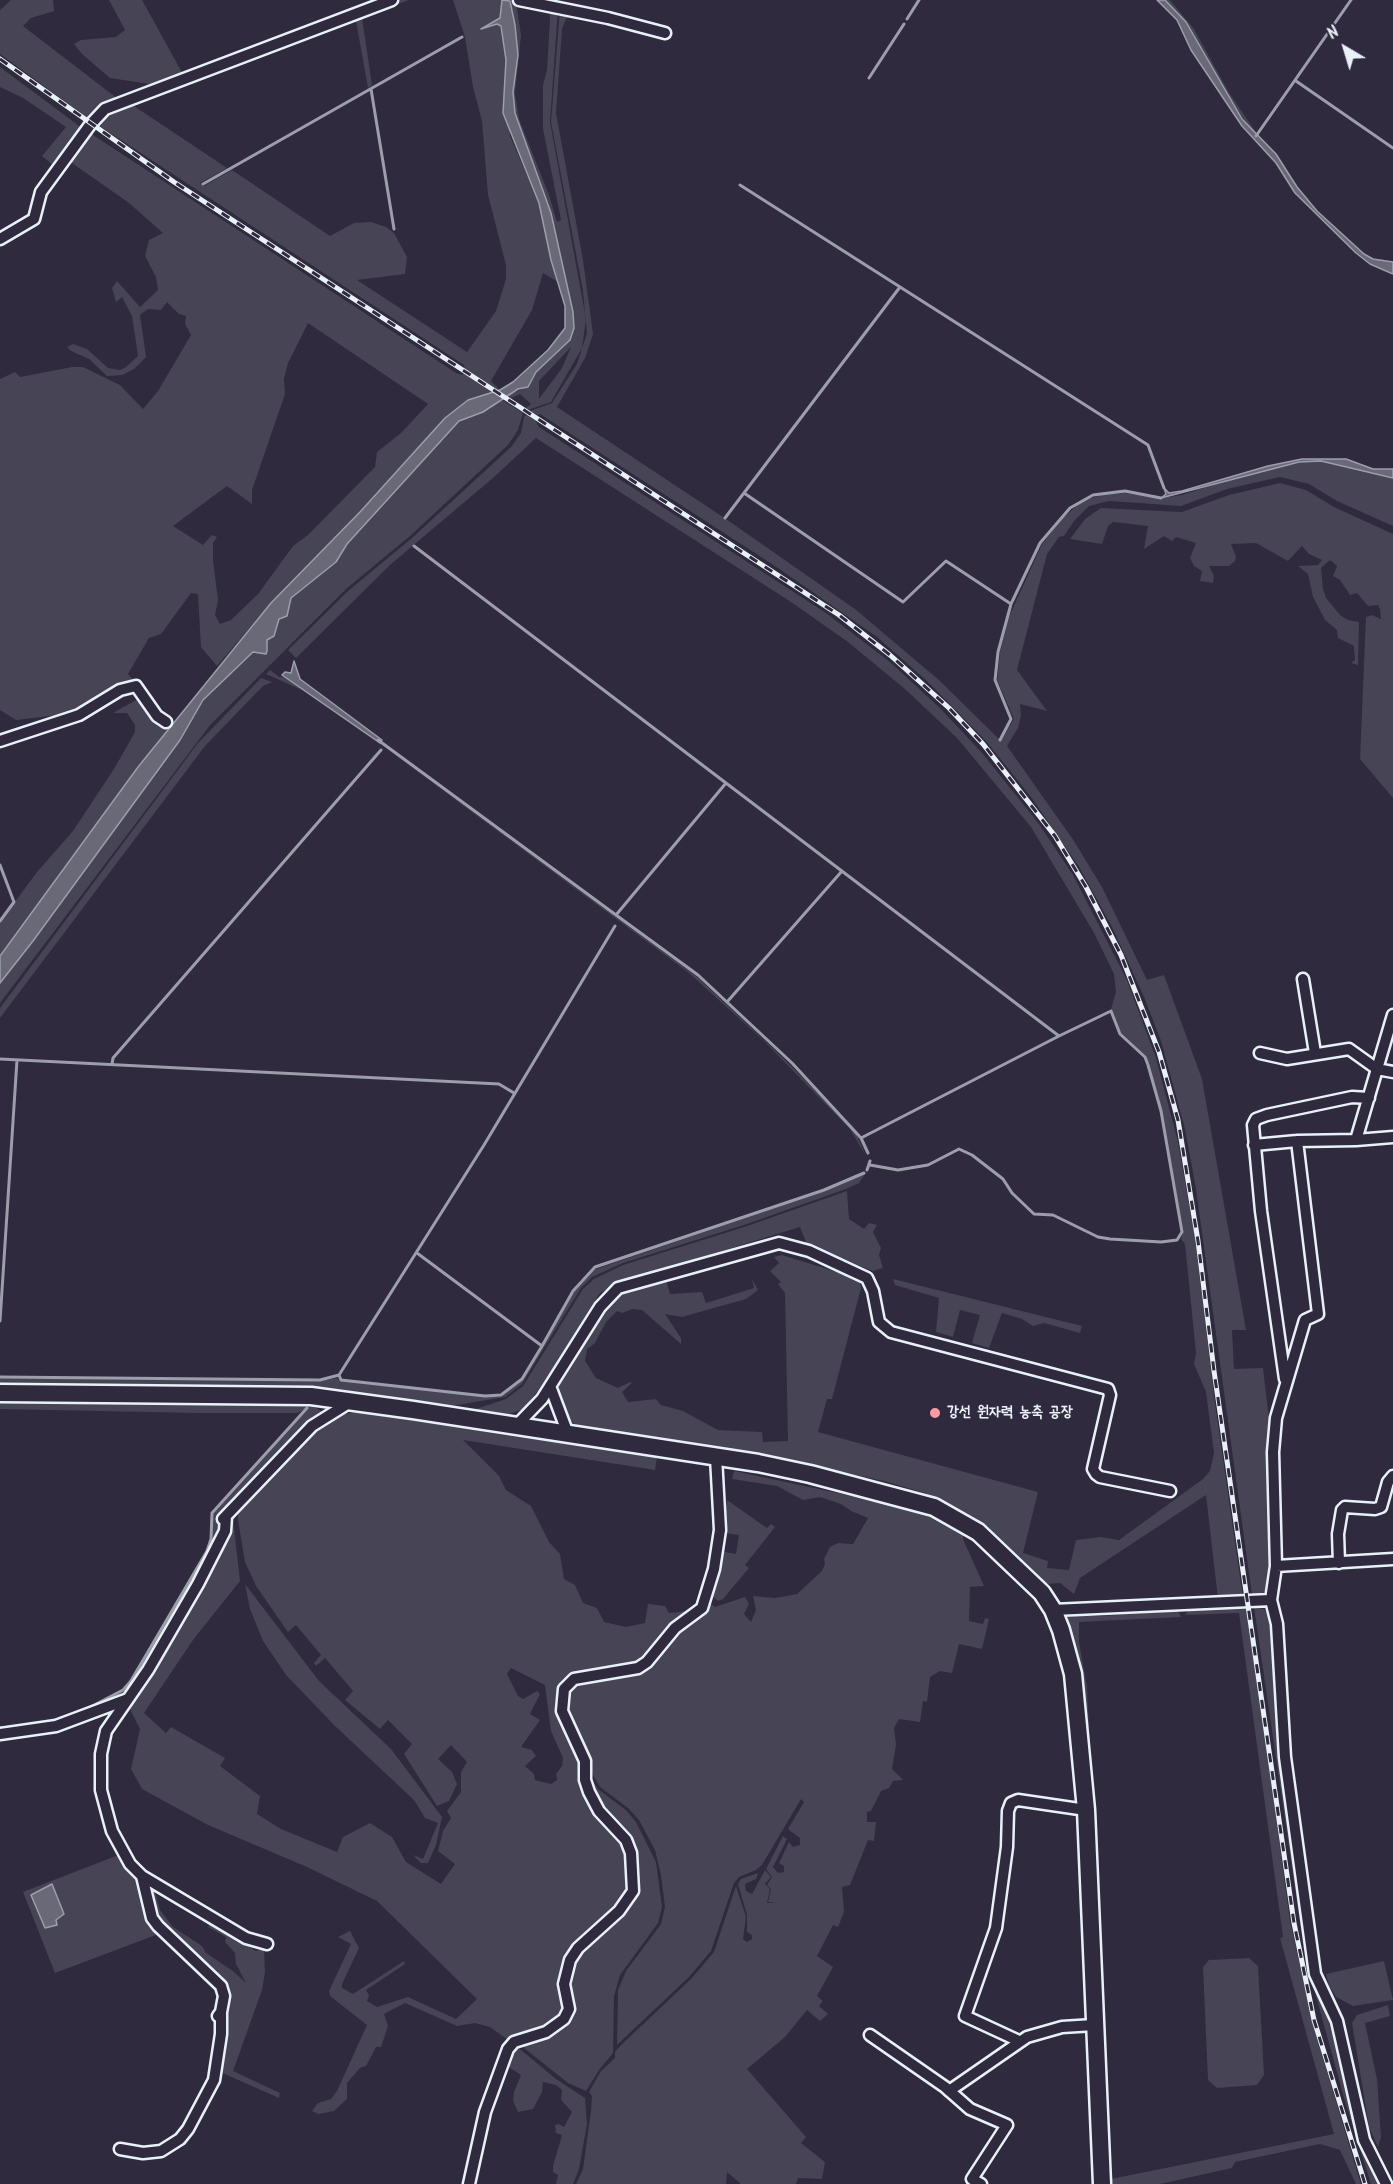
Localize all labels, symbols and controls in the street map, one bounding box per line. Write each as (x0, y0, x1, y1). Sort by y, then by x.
north arrow (1315, 18, 1375, 78)
text: N (1322, 20, 1345, 46)
place label: 강선 원자력 농축 공장 (947, 1404, 1073, 1422)
marker: 강선 원자력 농축 공장 (928, 1406, 942, 1420)

